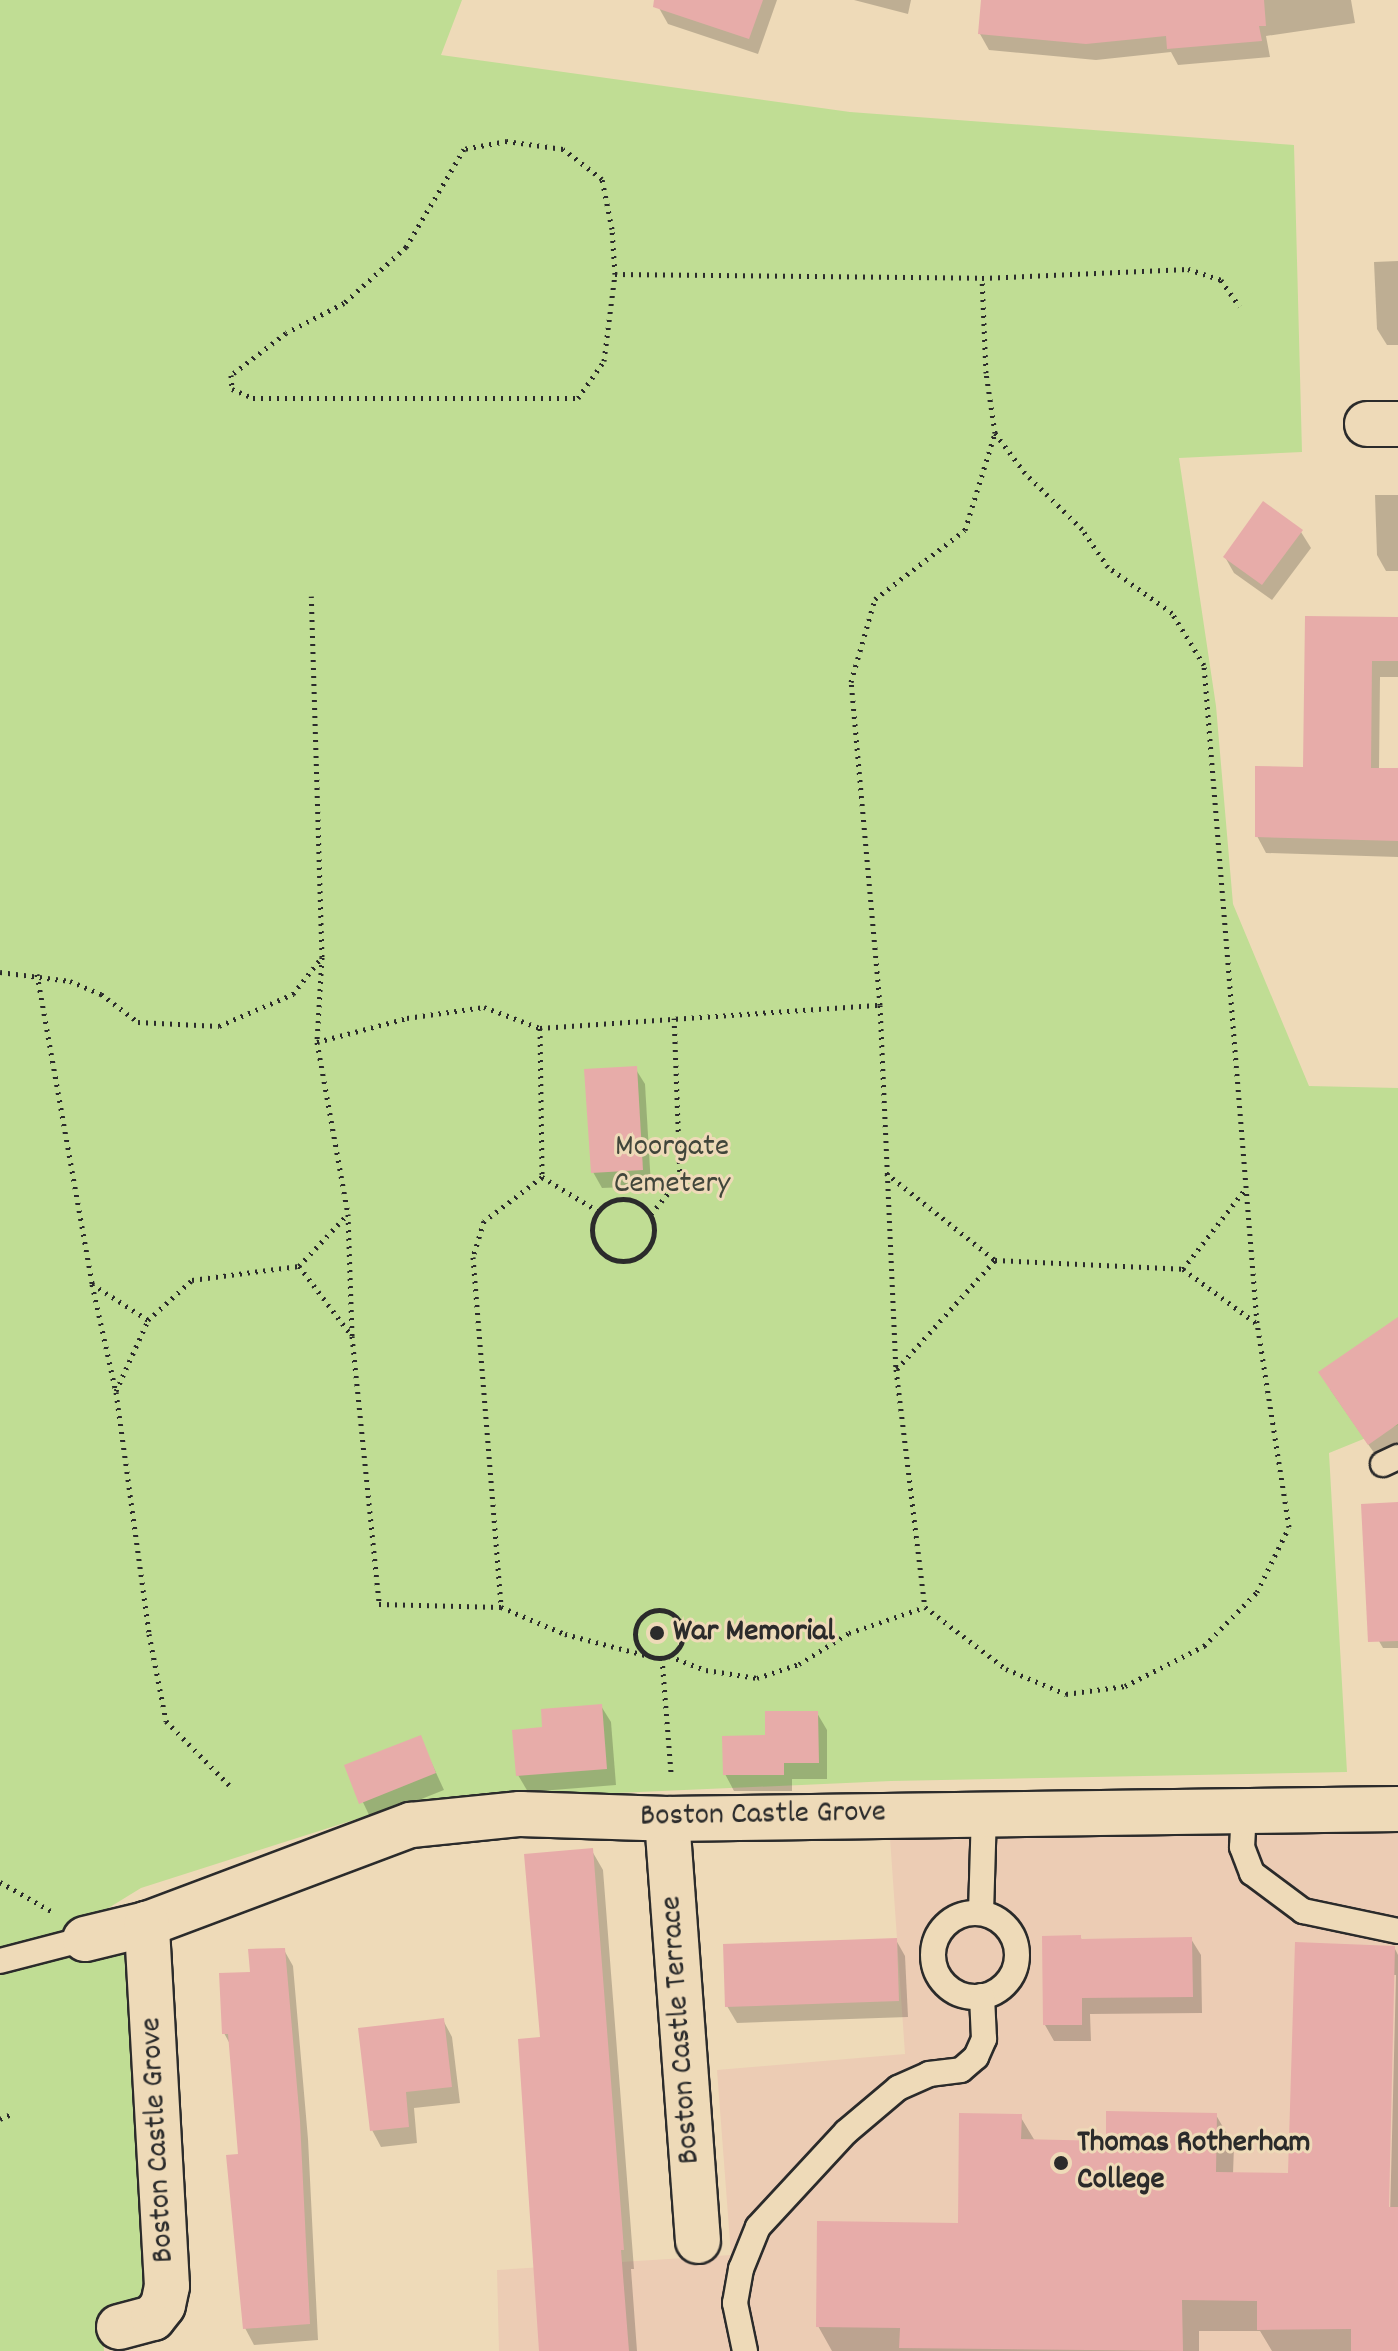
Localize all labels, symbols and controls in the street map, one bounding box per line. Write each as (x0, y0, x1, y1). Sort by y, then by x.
park label: Moorgate Cemetery (614, 1130, 730, 1205)
place label: War Memorial (673, 1614, 835, 1652)
marker: War Memorial (648, 1624, 666, 1642)
street label: Boston Castle Grove (640, 1795, 886, 1837)
street label: Boston Castle Terrace (653, 1895, 711, 2165)
street label: Boston Castle Grove (133, 2016, 185, 2264)
place label: Thomas Rotherham College (1077, 2126, 1310, 2201)
marker: Thomas Rotherham College (1052, 2154, 1070, 2172)

